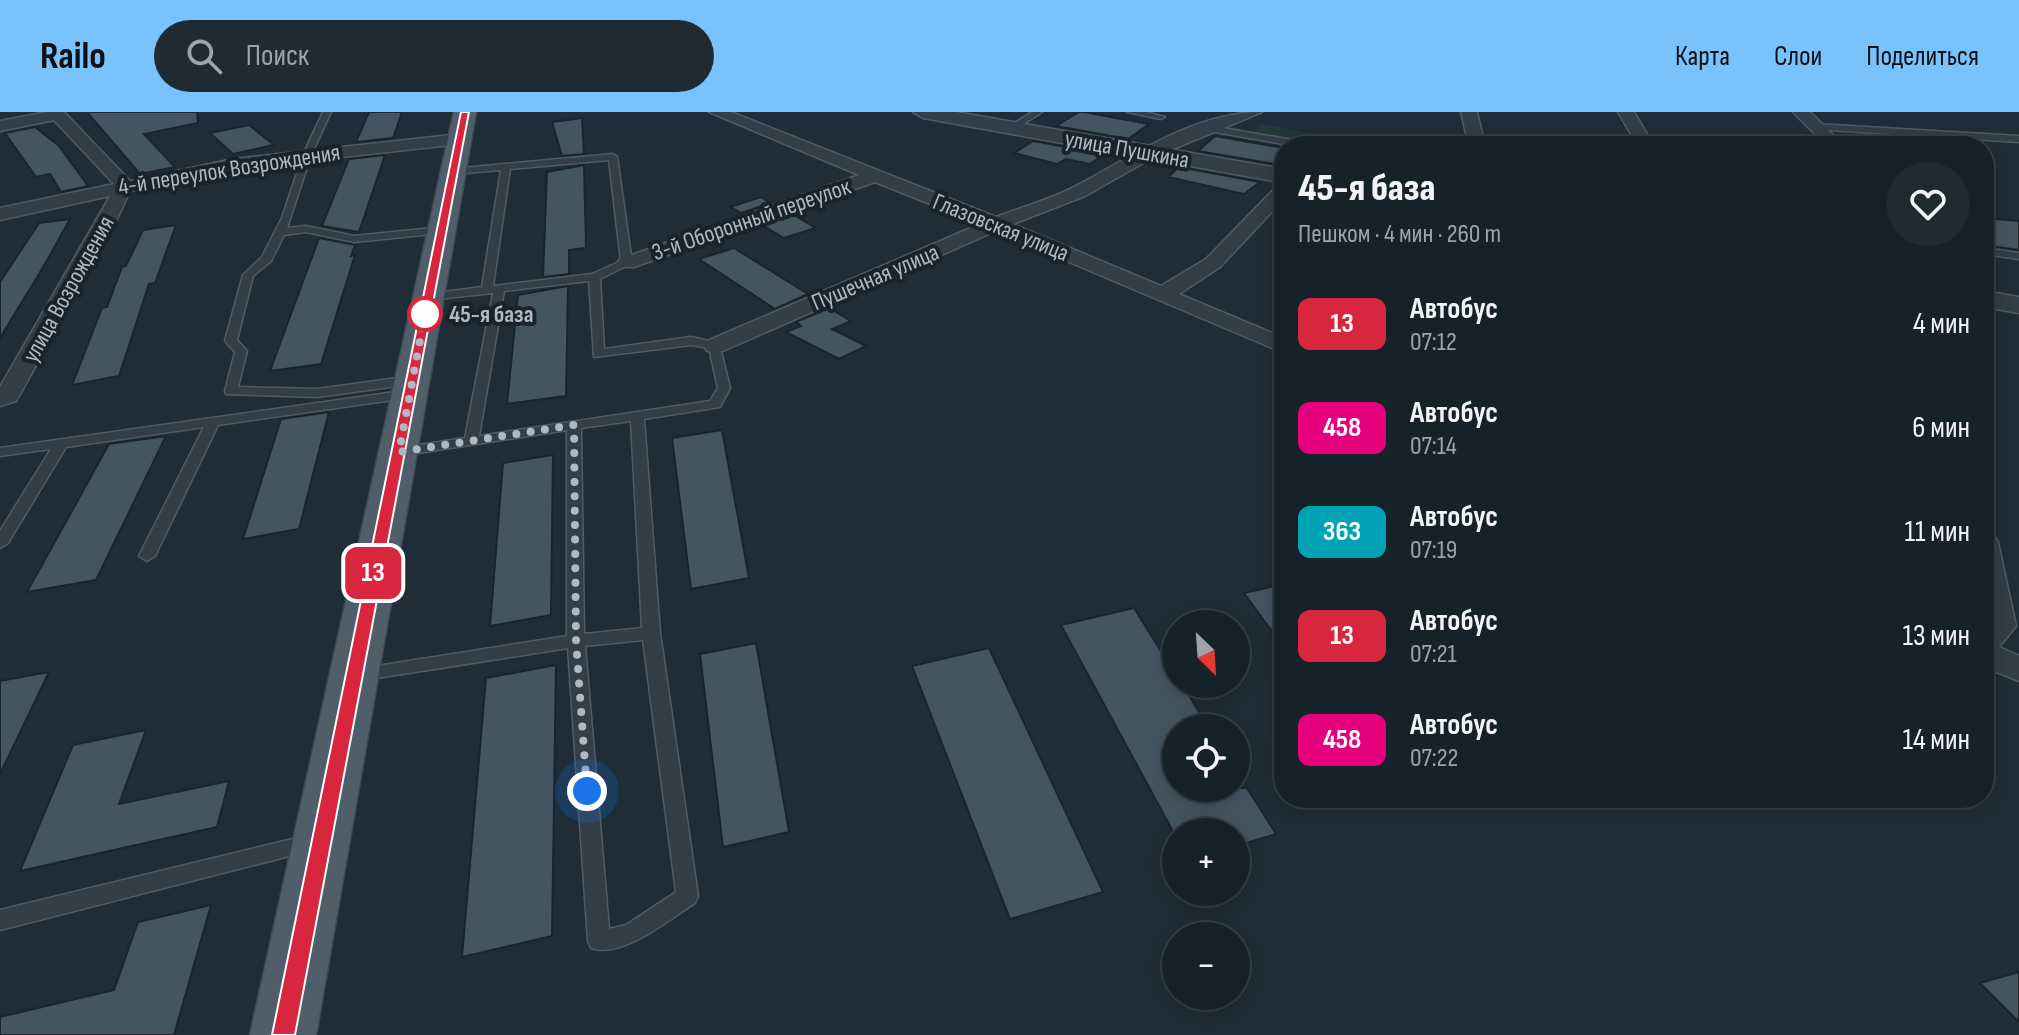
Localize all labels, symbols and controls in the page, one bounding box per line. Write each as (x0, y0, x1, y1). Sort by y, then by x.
search box (154, 20, 714, 92)
text: Railo (40, 34, 106, 79)
icon: search (182, 34, 226, 78)
text: Поиск (246, 38, 309, 74)
text: Карта (1675, 40, 1730, 73)
text: Слои (1774, 40, 1822, 73)
text: Поделиться (1866, 40, 1979, 73)
street label: улица Пушкина (1062, 124, 1191, 175)
street label: 4-й переулок Возрождения (116, 138, 342, 201)
button: heart (1886, 162, 1970, 246)
text: 45-я база (1298, 166, 1436, 211)
street label: 3-й Оборонный переулок (648, 172, 855, 267)
street label: Глазовская улица (929, 187, 1073, 268)
street label: улица Возрождения (16, 211, 121, 368)
text: Пешком · 4 мин · 260 m (1298, 219, 1501, 250)
street label: Пушечная улица (807, 238, 943, 317)
text: Автобус (1410, 291, 1498, 327)
marker: 45-я база (408, 297, 442, 331)
place label: 45-я база (449, 300, 533, 329)
text: 4 мин (1913, 306, 1970, 342)
text: 13 (1330, 307, 1354, 340)
text: 07:12 (1410, 327, 1457, 358)
text: Автобус (1410, 395, 1498, 431)
text: 6 мин (1912, 410, 1970, 446)
text: 458 (1323, 411, 1361, 444)
text: 07:14 (1410, 431, 1457, 462)
text: Автобус (1410, 499, 1498, 535)
text: 11 мин (1905, 514, 1970, 550)
text: 363 (1323, 515, 1361, 548)
text: 07:19 (1410, 535, 1457, 566)
line badge: 13 (337, 547, 409, 599)
text: 13 (361, 556, 385, 589)
text: Автобус (1410, 603, 1498, 639)
north arrow (1162, 610, 1250, 698)
map controls (1162, 610, 1250, 1010)
text: 13 мин (1902, 618, 1970, 654)
text: 13 (1330, 619, 1354, 652)
text: 07:21 (1410, 639, 1457, 670)
text: Автобус (1410, 707, 1498, 743)
button: locate (1162, 714, 1250, 802)
text: 14 мин (1902, 722, 1970, 758)
text: 458 (1323, 723, 1361, 756)
text: 07:22 (1410, 743, 1458, 774)
your location (567, 771, 607, 811)
button: + (1162, 818, 1250, 906)
button: − (1162, 922, 1250, 1010)

